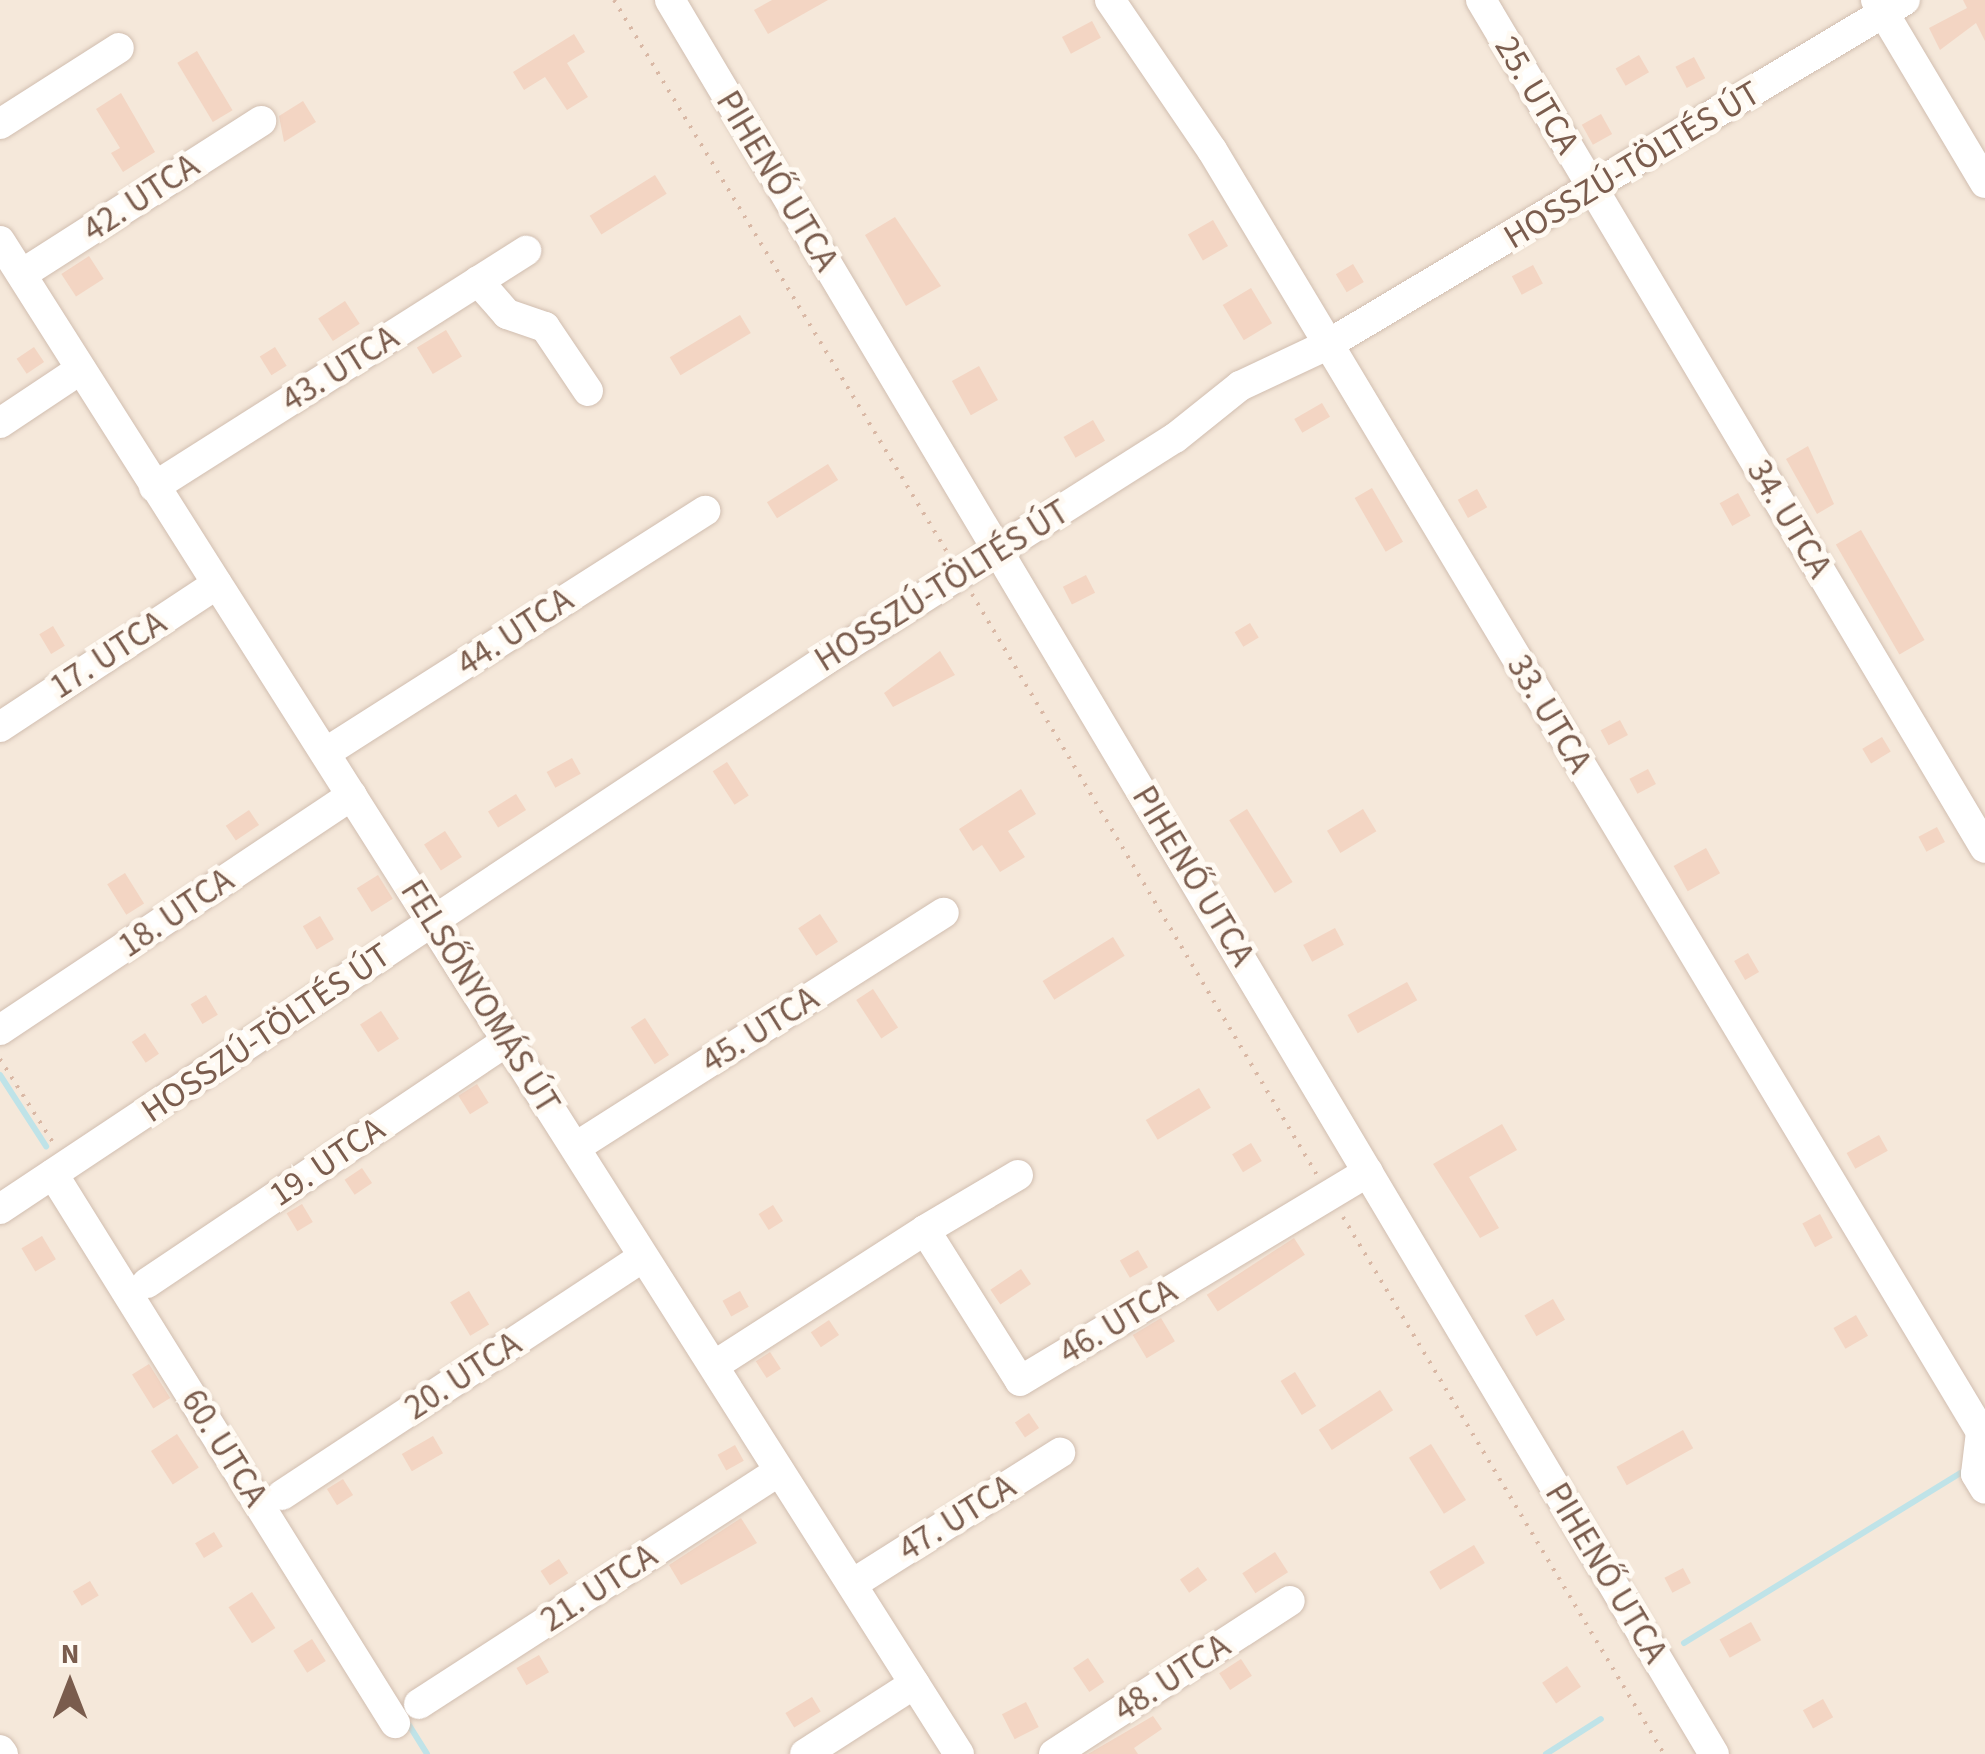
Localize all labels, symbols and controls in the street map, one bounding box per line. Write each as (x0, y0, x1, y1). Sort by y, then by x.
street label: 25. UTCA (1486, 28, 1588, 162)
street label: HOSSZÚ-TÖLTÉS ÚT (1496, 72, 1768, 258)
street label: PIHENŐ UTCA (707, 83, 847, 279)
street label: 42. UTCA (75, 145, 207, 251)
street label: 43. UTCA (274, 317, 406, 421)
street label: 34. UTCA (1738, 452, 1840, 586)
street label: HOSSZÚ-TÖLTÉS ÚT (807, 491, 1077, 681)
street label: 44. UTCA (449, 579, 581, 685)
street label: 17. UTCA (42, 602, 174, 708)
street label: 33. UTCA (1498, 647, 1600, 781)
street label: PIHENŐ UTCA (1123, 778, 1263, 974)
street label: 18. UTCA (110, 859, 242, 967)
street label: FELSŐNYOMÁS ÚT (391, 872, 569, 1122)
street label: HOSSZÚ-TÖLTÉS ÚT (133, 934, 399, 1132)
street label: 45. UTCA (694, 978, 826, 1082)
street label: 19. UTCA (261, 1108, 393, 1216)
street label: 46. UTCA (1051, 1271, 1185, 1373)
street label: 20. UTCA (397, 1323, 529, 1429)
street label: 60. UTCA (172, 1382, 276, 1514)
street label: 47. UTCA (891, 1466, 1023, 1570)
street label: PIHENŐ UTCA (1536, 1475, 1676, 1671)
street label: 21. UTCA (533, 1535, 665, 1641)
street label: 48. UTCA (1106, 1625, 1238, 1731)
north arrow (20, 1634, 120, 1734)
text: N (61, 1634, 79, 1674)

